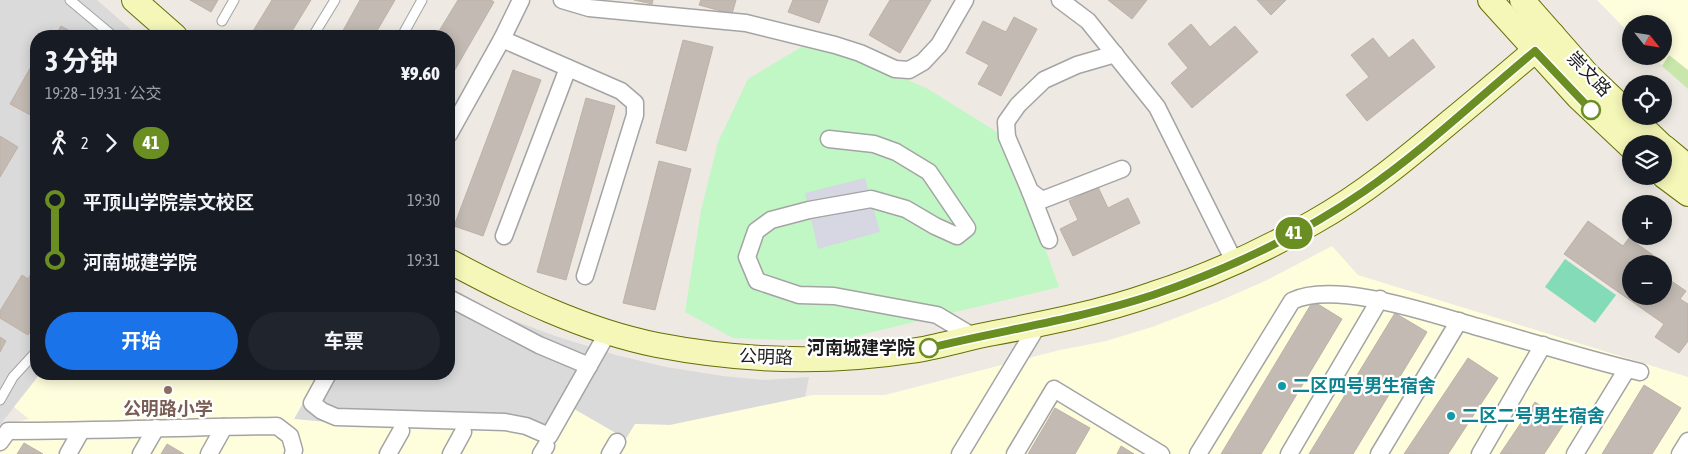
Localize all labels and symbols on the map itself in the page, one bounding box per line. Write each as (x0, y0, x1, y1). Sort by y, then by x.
north arrow (1622, 15, 1672, 65)
street label: 崇文路 (1563, 47, 1616, 100)
unlabelled marker (1581, 100, 1601, 120)
line badge: 41 (1272, 217, 1316, 249)
place label: 河南城建学院 (807, 337, 915, 358)
marker: 河南城建学院 (919, 338, 939, 358)
street label: 公明路 (739, 345, 793, 368)
place label: 二区四号男生宿舍 (1292, 375, 1436, 396)
marker: 二区四号男生宿舍 (1276, 380, 1288, 392)
marker: 公明路小学 (162, 384, 174, 396)
place label: 公明路小学 (123, 398, 213, 419)
place label: 二区二号男生宿舍 (1461, 405, 1605, 426)
marker: 二区二号男生宿舍 (1445, 410, 1457, 422)

